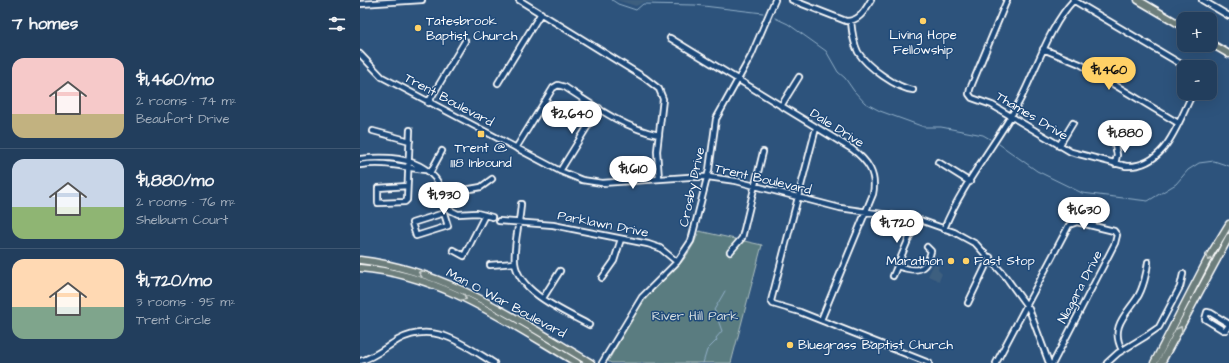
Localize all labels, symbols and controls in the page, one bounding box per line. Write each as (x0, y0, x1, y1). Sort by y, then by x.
text: 7 homes (12, 12, 78, 36)
place label: Tatesbrook Baptist Church (426, 12, 518, 45)
map controls (1177, 12, 1217, 100)
button: + (1177, 12, 1217, 52)
icon: filters (326, 13, 348, 35)
marker: Living Hope Fellowship (918, 16, 928, 26)
marker: Tatesbrook Baptist Church (413, 23, 423, 33)
place label: Living Hope Fellowship (889, 26, 957, 59)
pin: $1,460 (1076, 57, 1142, 91)
button: − (1177, 60, 1217, 100)
text: $1,460 (1091, 61, 1127, 79)
text: $1,460/mo (136, 68, 214, 92)
street label: Trent Boulevard (401, 69, 497, 131)
icon: home (44, 74, 92, 122)
street label: Thames Drive (992, 87, 1072, 145)
text: 2 rooms · 74 m² (136, 92, 236, 110)
pin: $2,640 (539, 101, 605, 135)
street label: Dale Drive (807, 104, 867, 152)
text: $2,640 (551, 105, 593, 123)
text: Beaufort Drive (136, 110, 230, 128)
pin: $1,880 (1092, 120, 1158, 154)
text: $1,880 (1107, 124, 1143, 142)
marker: Trent @ 1118 Inbound (476, 129, 486, 139)
place label: Trent @ 1118 Inbound (450, 139, 512, 172)
street label: Crosby Drive (675, 145, 710, 229)
pin: $1,610 (600, 156, 666, 190)
street label: Trent Boulevard (713, 159, 813, 199)
text: $1,610 (618, 160, 648, 178)
text: $1,880/mo (136, 169, 214, 193)
icon: home (44, 175, 92, 223)
pin: $1,930 (411, 182, 477, 216)
text: $1,930 (427, 186, 461, 204)
text: 2 rooms · 76 m² (136, 193, 236, 211)
pin: $1,630 (1051, 197, 1117, 231)
text: $1,630 (1067, 201, 1101, 219)
street label: Parklawn Drive (556, 206, 650, 242)
pin: $1,720 (864, 210, 930, 244)
text: Shelburn Court (136, 211, 228, 229)
text: $1,720 (880, 214, 914, 232)
street label: Niagara Drive (1053, 247, 1108, 327)
place label: Marathon (886, 252, 943, 270)
place label: Fast Stop (974, 252, 1035, 270)
one-way arrow (1206, 254, 1214, 261)
marker: Marathon (946, 256, 956, 266)
marker: Fast Stop (961, 256, 971, 266)
street label: Man O War Boulevard (443, 264, 570, 342)
text: $1,720/mo (136, 269, 212, 293)
one-way arrow (418, 269, 425, 278)
icon: home (44, 275, 92, 323)
text: 3 rooms · 95 m² (136, 293, 235, 311)
one-way arrow (460, 293, 467, 301)
park label: River Hill Park (652, 307, 738, 325)
text: Trent Circle (136, 311, 211, 329)
one-way arrow (1175, 325, 1182, 333)
place label: Bluegrass Baptist Church (798, 336, 954, 355)
marker: Bluegrass Baptist Church (785, 340, 795, 350)

